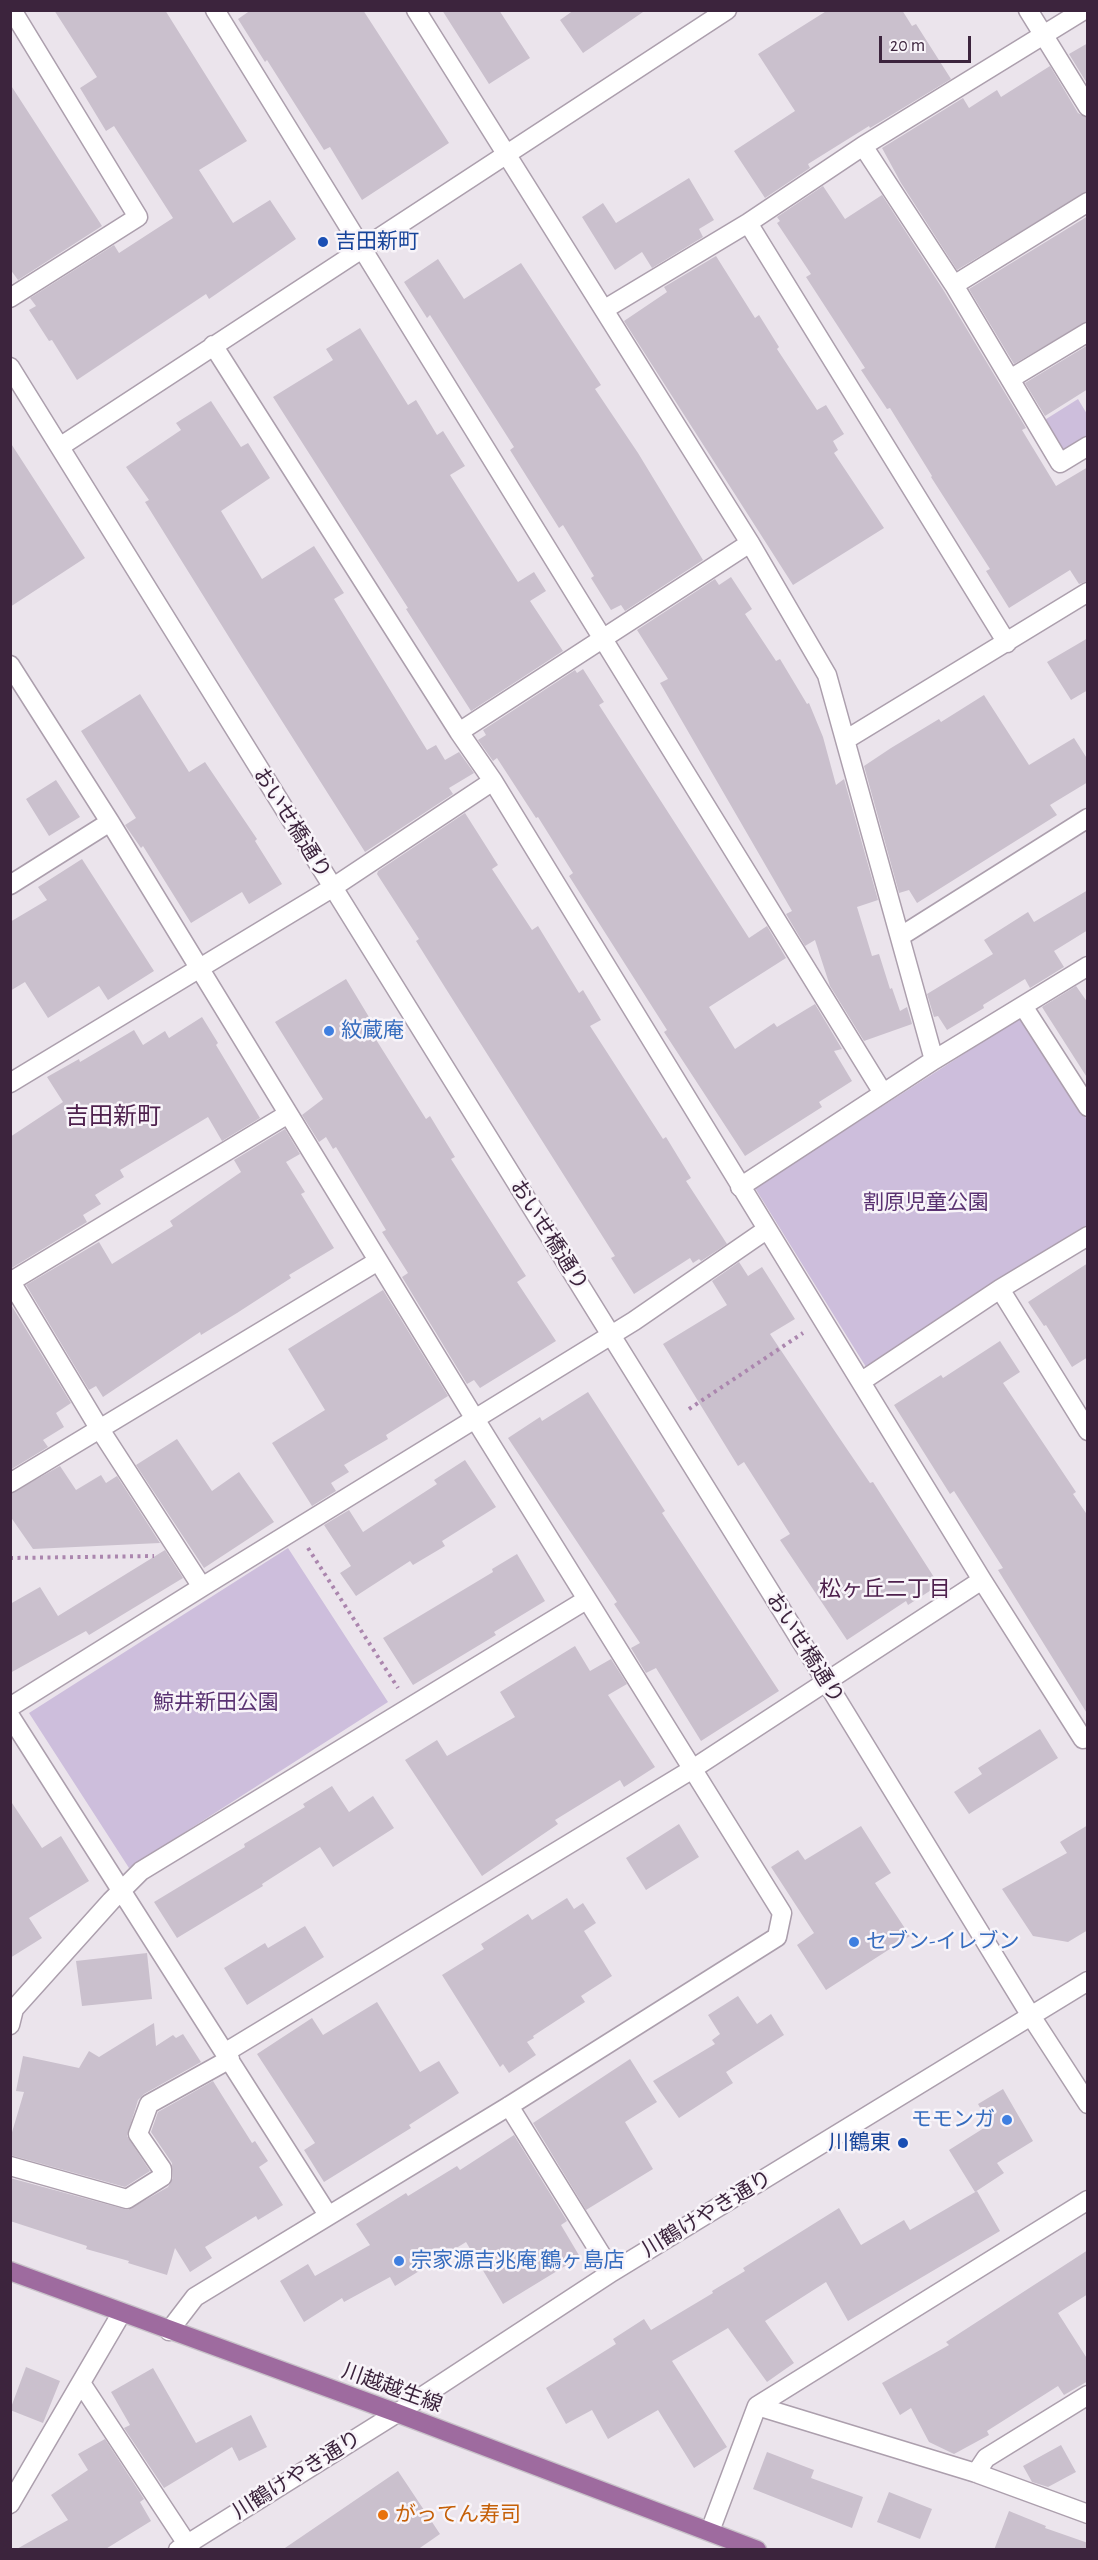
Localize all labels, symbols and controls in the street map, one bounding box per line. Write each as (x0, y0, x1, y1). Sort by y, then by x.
scale bar (882, 24, 974, 62)
text: 20 m (890, 37, 925, 55)
place label: 吉田新町 (335, 229, 419, 255)
marker: 吉田新町 (316, 235, 330, 249)
street label: おいせ橋通り (248, 763, 336, 883)
place label: 紋蔵庵 (341, 1018, 404, 1044)
marker: 紋蔵庵 (322, 1024, 336, 1038)
district label: 吉田新町 (65, 1103, 161, 1131)
street label: おいせ橋通り (505, 1175, 593, 1295)
park label: 割原児童公園 (863, 1190, 989, 1216)
district label: 松ヶ丘二丁目 (819, 1576, 951, 1602)
street label: おいせ橋通り (761, 1588, 849, 1708)
park label: 鯨井新田公園 (153, 1690, 279, 1716)
place label: セブン-イレブン (866, 1929, 1019, 1955)
marker: セブン-イレブン (847, 1935, 861, 1949)
place label: モモンガ (911, 2107, 995, 2133)
marker: モモンガ (1000, 2113, 1014, 2127)
place label: 川鶴東 (828, 2130, 891, 2156)
marker: 川鶴東 (896, 2136, 910, 2150)
street label: 川鶴けやき通り (638, 2165, 776, 2263)
place label: 宗家源吉兆庵 鶴ヶ島店 (411, 2248, 624, 2274)
marker: 宗家源吉兆庵 鶴ヶ島店 (392, 2254, 406, 2268)
street label: 川越越生線 (338, 2358, 446, 2418)
street label: 川鶴けやき通り (228, 2425, 366, 2525)
place label: がってん寿司 (395, 2502, 521, 2528)
marker: がってん寿司 (376, 2508, 390, 2522)

